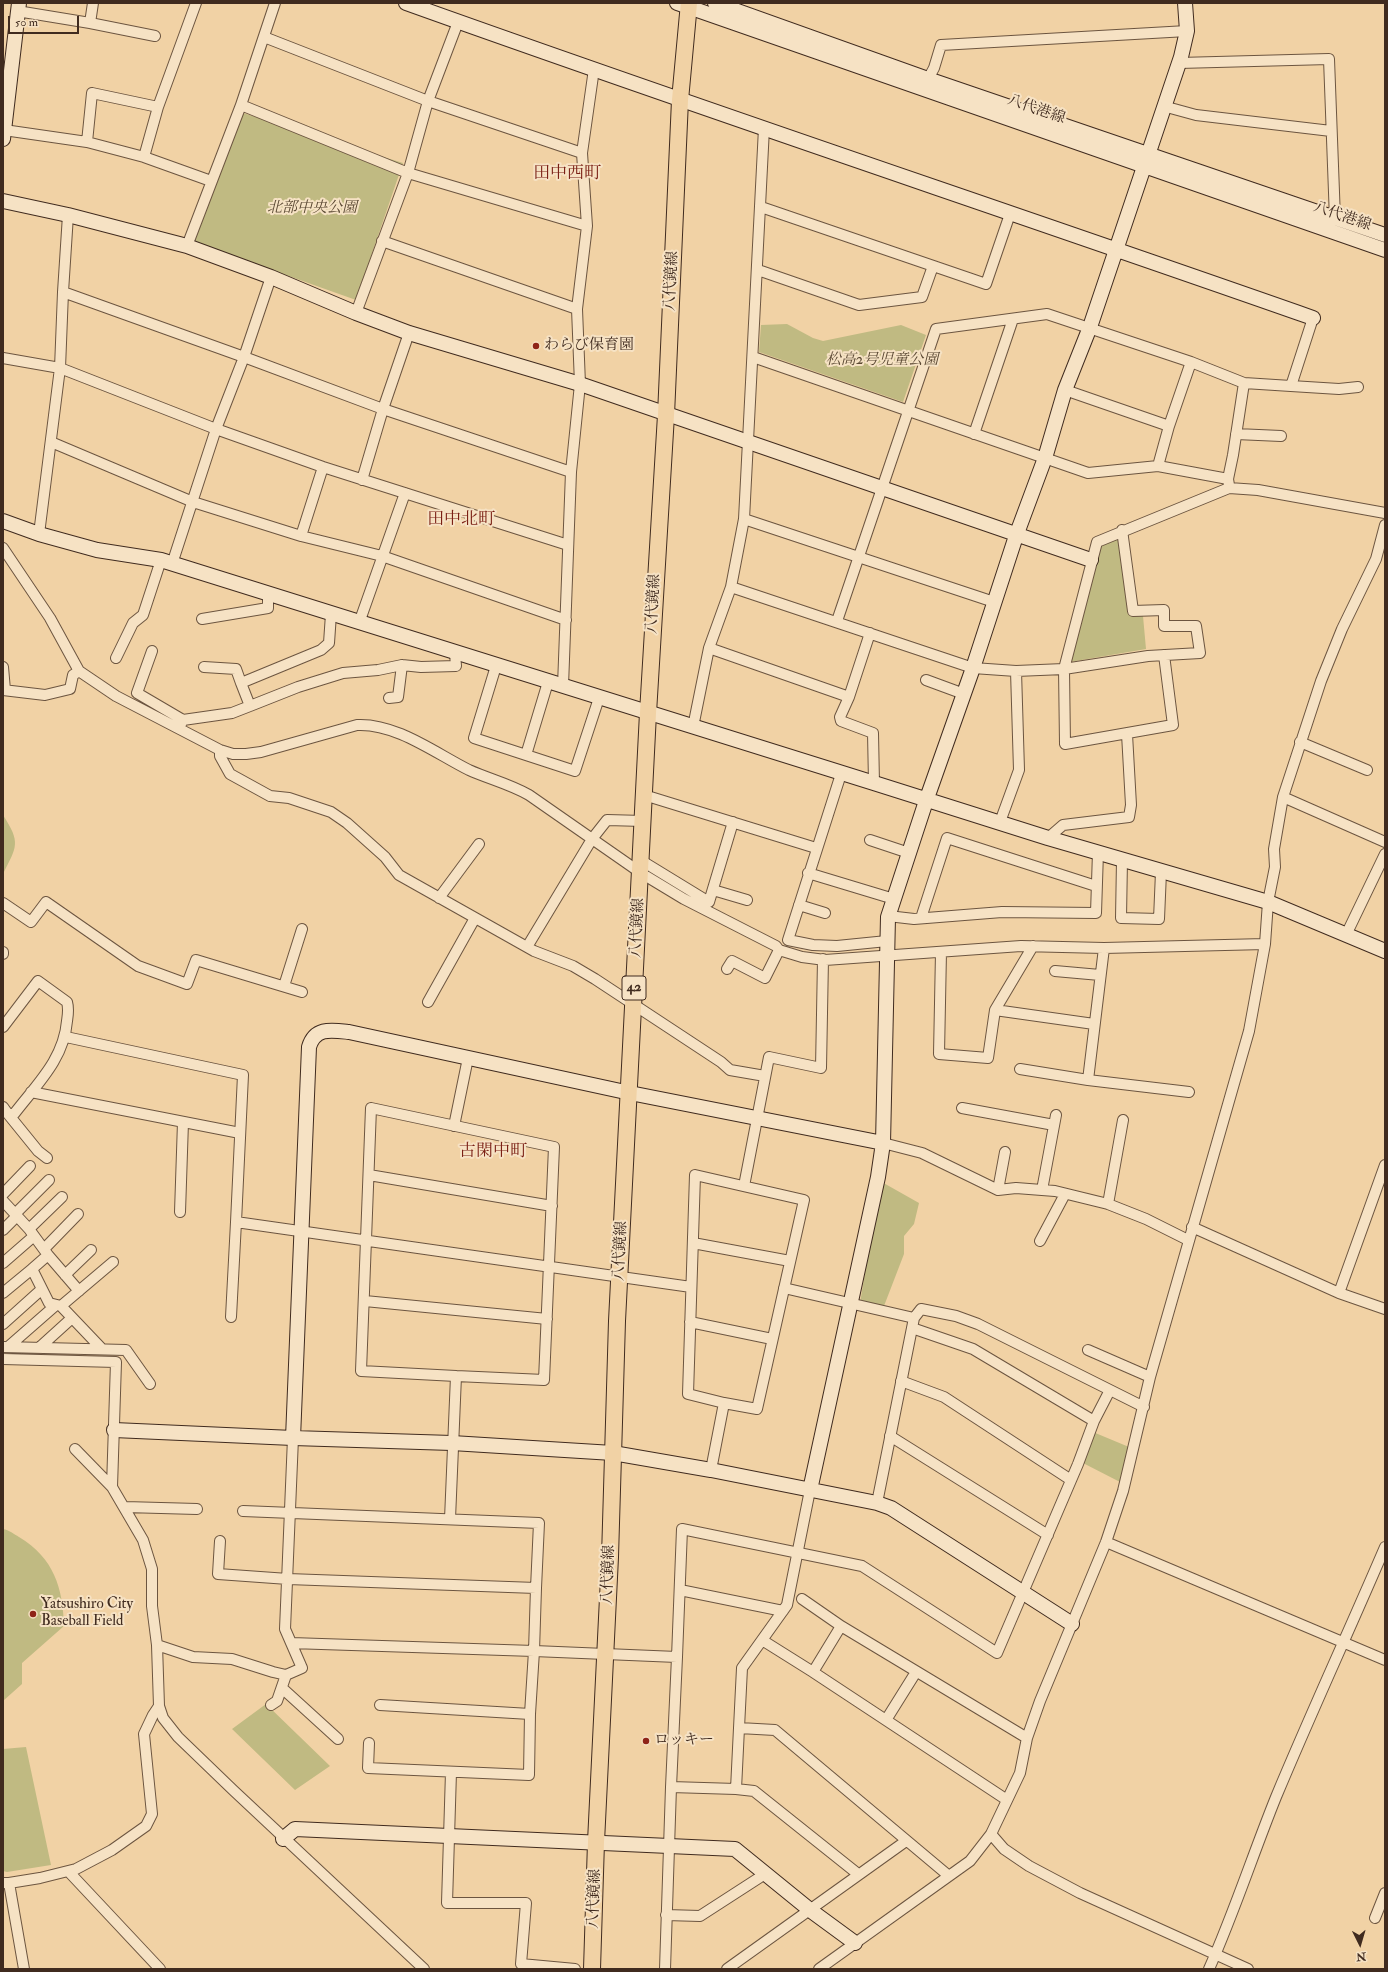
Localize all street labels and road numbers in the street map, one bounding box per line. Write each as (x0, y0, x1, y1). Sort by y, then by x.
street label: 八代港線 (1005, 92, 1067, 128)
street label: 八代港線 (1311, 199, 1373, 235)
street label: 八代鏡線 (661, 251, 683, 311)
street label: 八代鏡線 (643, 574, 665, 634)
street label: 八代鏡線 (627, 898, 649, 958)
road number: 42 (622, 976, 646, 1000)
street label: 八代鏡線 (610, 1221, 632, 1281)
street label: 八代鏡線 (599, 1545, 619, 1605)
street label: 八代鏡線 (585, 1869, 605, 1929)

